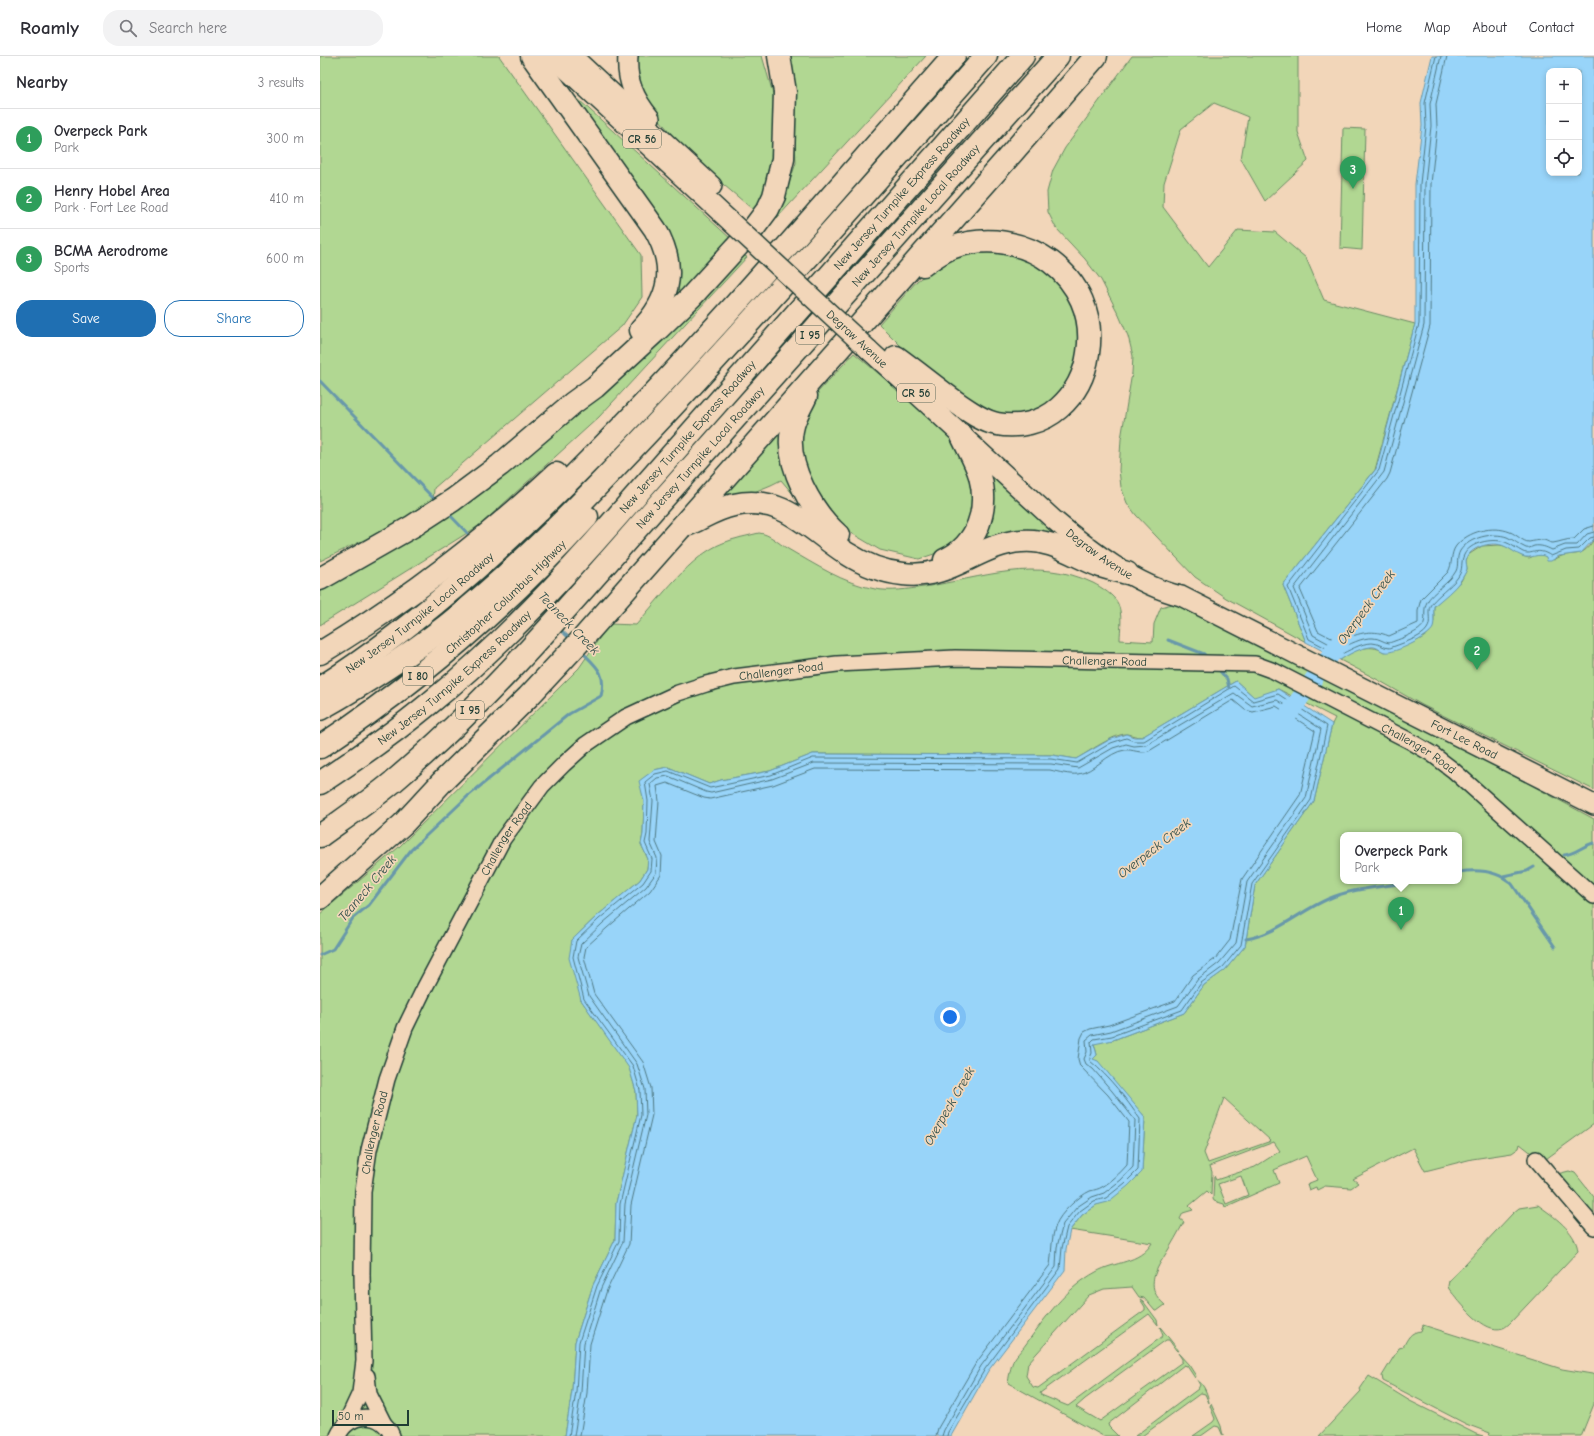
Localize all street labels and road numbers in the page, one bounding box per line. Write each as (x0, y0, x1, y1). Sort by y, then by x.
street label: New Jersey Turnpike Express Roadway (831, 114, 973, 273)
road number: CR 56 (623, 130, 661, 148)
street label: New Jersey Turnpike Local Roadway (849, 141, 983, 290)
street label: Degraw Avenue (824, 307, 890, 371)
road number: I 95 (796, 326, 824, 344)
street label: New Jersey Turnpike Express Roadway (617, 357, 759, 516)
street label: New Jersey Turnpike Local Roadway (633, 383, 768, 531)
road number: CR 56 (897, 384, 935, 402)
street label: Degraw Avenue (1063, 526, 1135, 582)
street label: Christopher Columbus Highway (443, 537, 569, 657)
street label: New Jersey Turnpike Local Roadway (343, 549, 497, 676)
street label: New Jersey Turnpike Express Roadway (375, 607, 534, 748)
street label: Challenger Road (1062, 653, 1147, 669)
street label: Challenger Road (738, 659, 824, 683)
road number: I 80 (403, 667, 433, 685)
road number: I 95 (456, 701, 484, 719)
street label: Fort Lee Road (1429, 717, 1500, 762)
street label: Challenger Road (1379, 720, 1459, 777)
street label: Challenger Road (478, 799, 535, 878)
street label: Challenger Road (359, 1089, 391, 1175)

